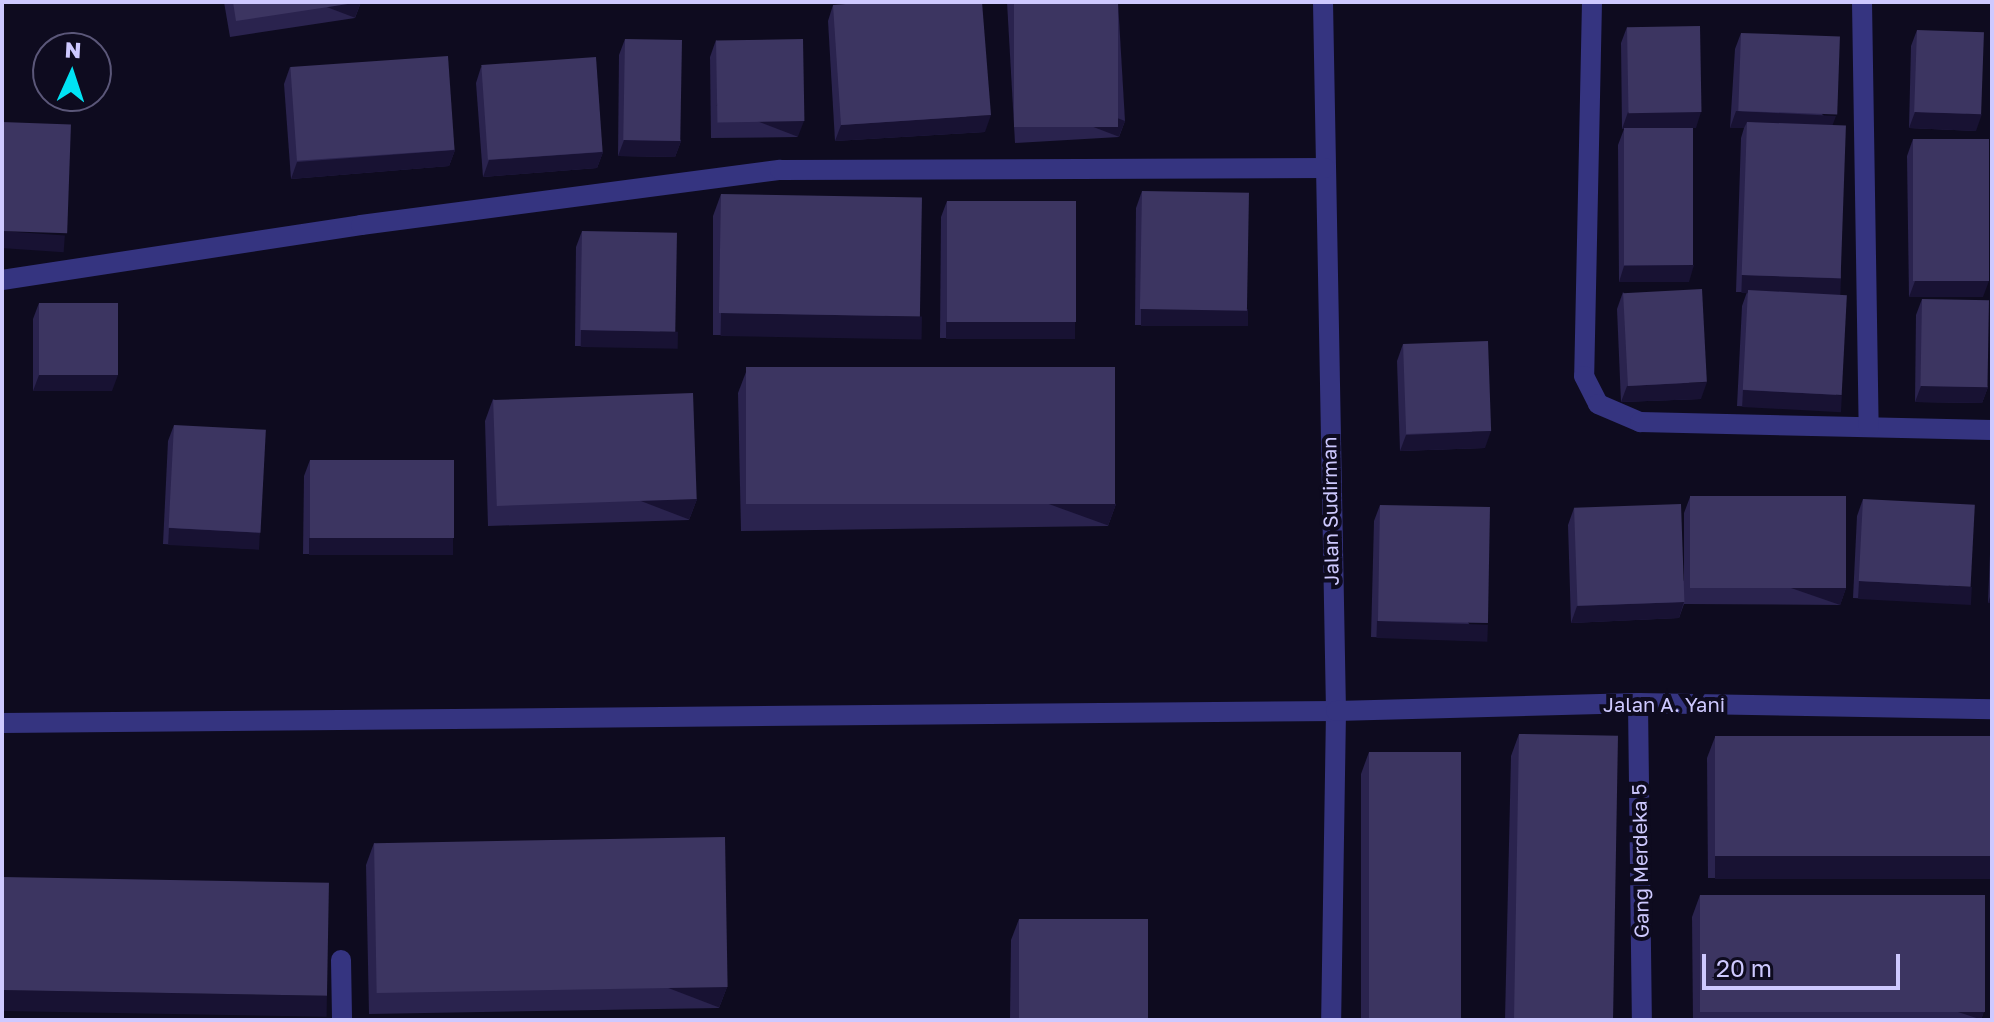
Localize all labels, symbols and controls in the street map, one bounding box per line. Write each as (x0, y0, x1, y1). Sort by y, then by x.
north arrow (32, 32, 112, 112)
text: N (64, 36, 82, 63)
street label: Jalan Sudirman (1317, 436, 1343, 586)
street label: Jalan A. Yani (1603, 692, 1725, 716)
street label: Gang Merdeka 5 (1627, 784, 1653, 938)
scale bar (1706, 938, 1904, 988)
text: 20 m (1716, 953, 1772, 982)

